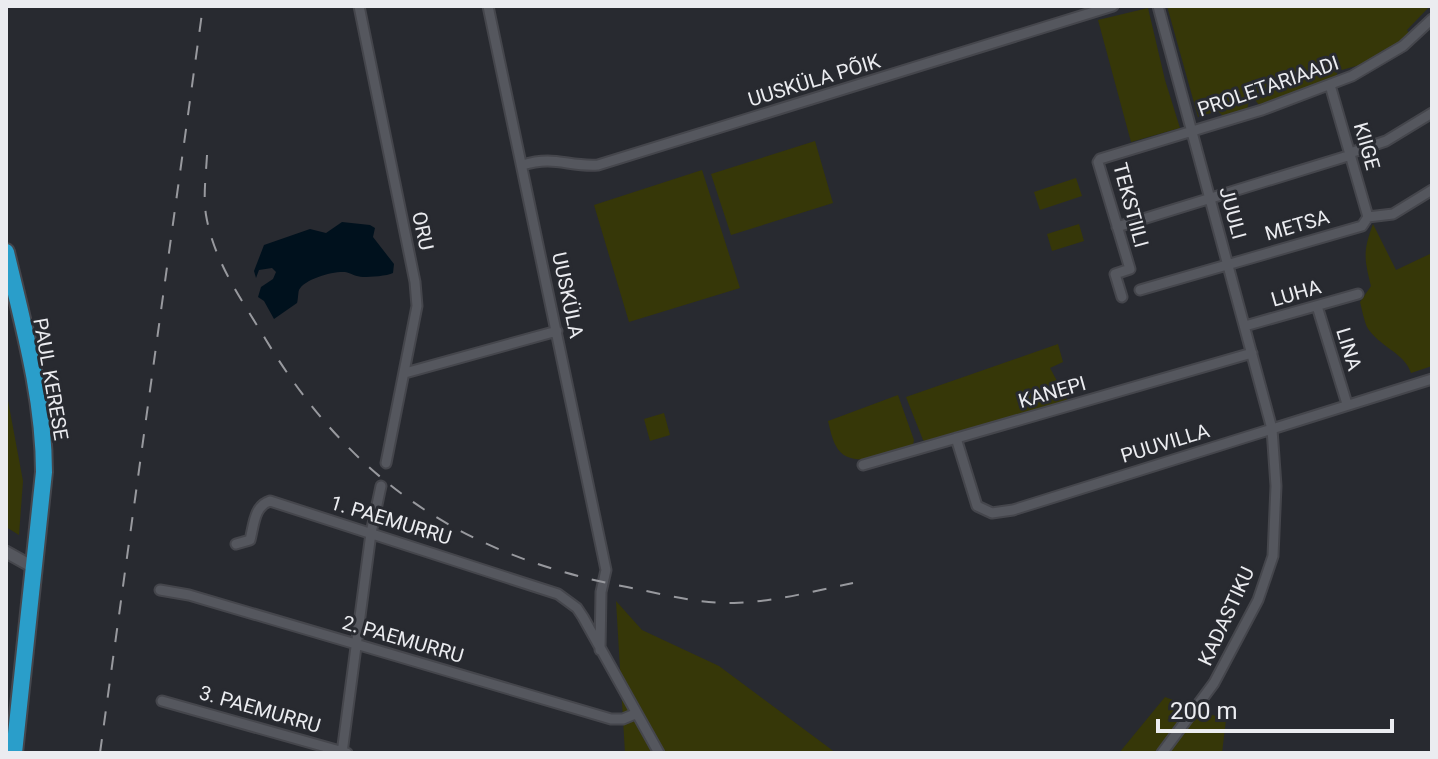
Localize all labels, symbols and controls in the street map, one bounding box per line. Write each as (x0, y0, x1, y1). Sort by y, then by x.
street label: UUSKÜLA PÕIK (745, 48, 883, 111)
street label: PROLETARIAADI (1194, 51, 1342, 121)
street label: KIIGE (1349, 119, 1385, 173)
street label: TEKSTIILI (1108, 160, 1154, 250)
street label: JUULI (1215, 184, 1251, 242)
street label: METSA (1262, 204, 1332, 246)
street label: ORU (407, 209, 439, 253)
street label: UUSKÜLA (547, 250, 589, 340)
street label: LUHA (1268, 274, 1324, 312)
street label: PAUL KERESE (28, 316, 74, 442)
street label: LINA (1331, 325, 1367, 373)
street label: KANEPI (1015, 371, 1089, 413)
street label: PUUVILLA (1118, 418, 1212, 468)
street label: 1. PAEMURRU (328, 490, 454, 550)
street label: KADASTIKU (1193, 563, 1259, 669)
street label: 2. PAEMURRU (340, 610, 466, 668)
street label: 3. PAEMURRU (197, 680, 323, 738)
scale bar (1158, 683, 1392, 733)
text: 200 m (1170, 697, 1237, 725)

